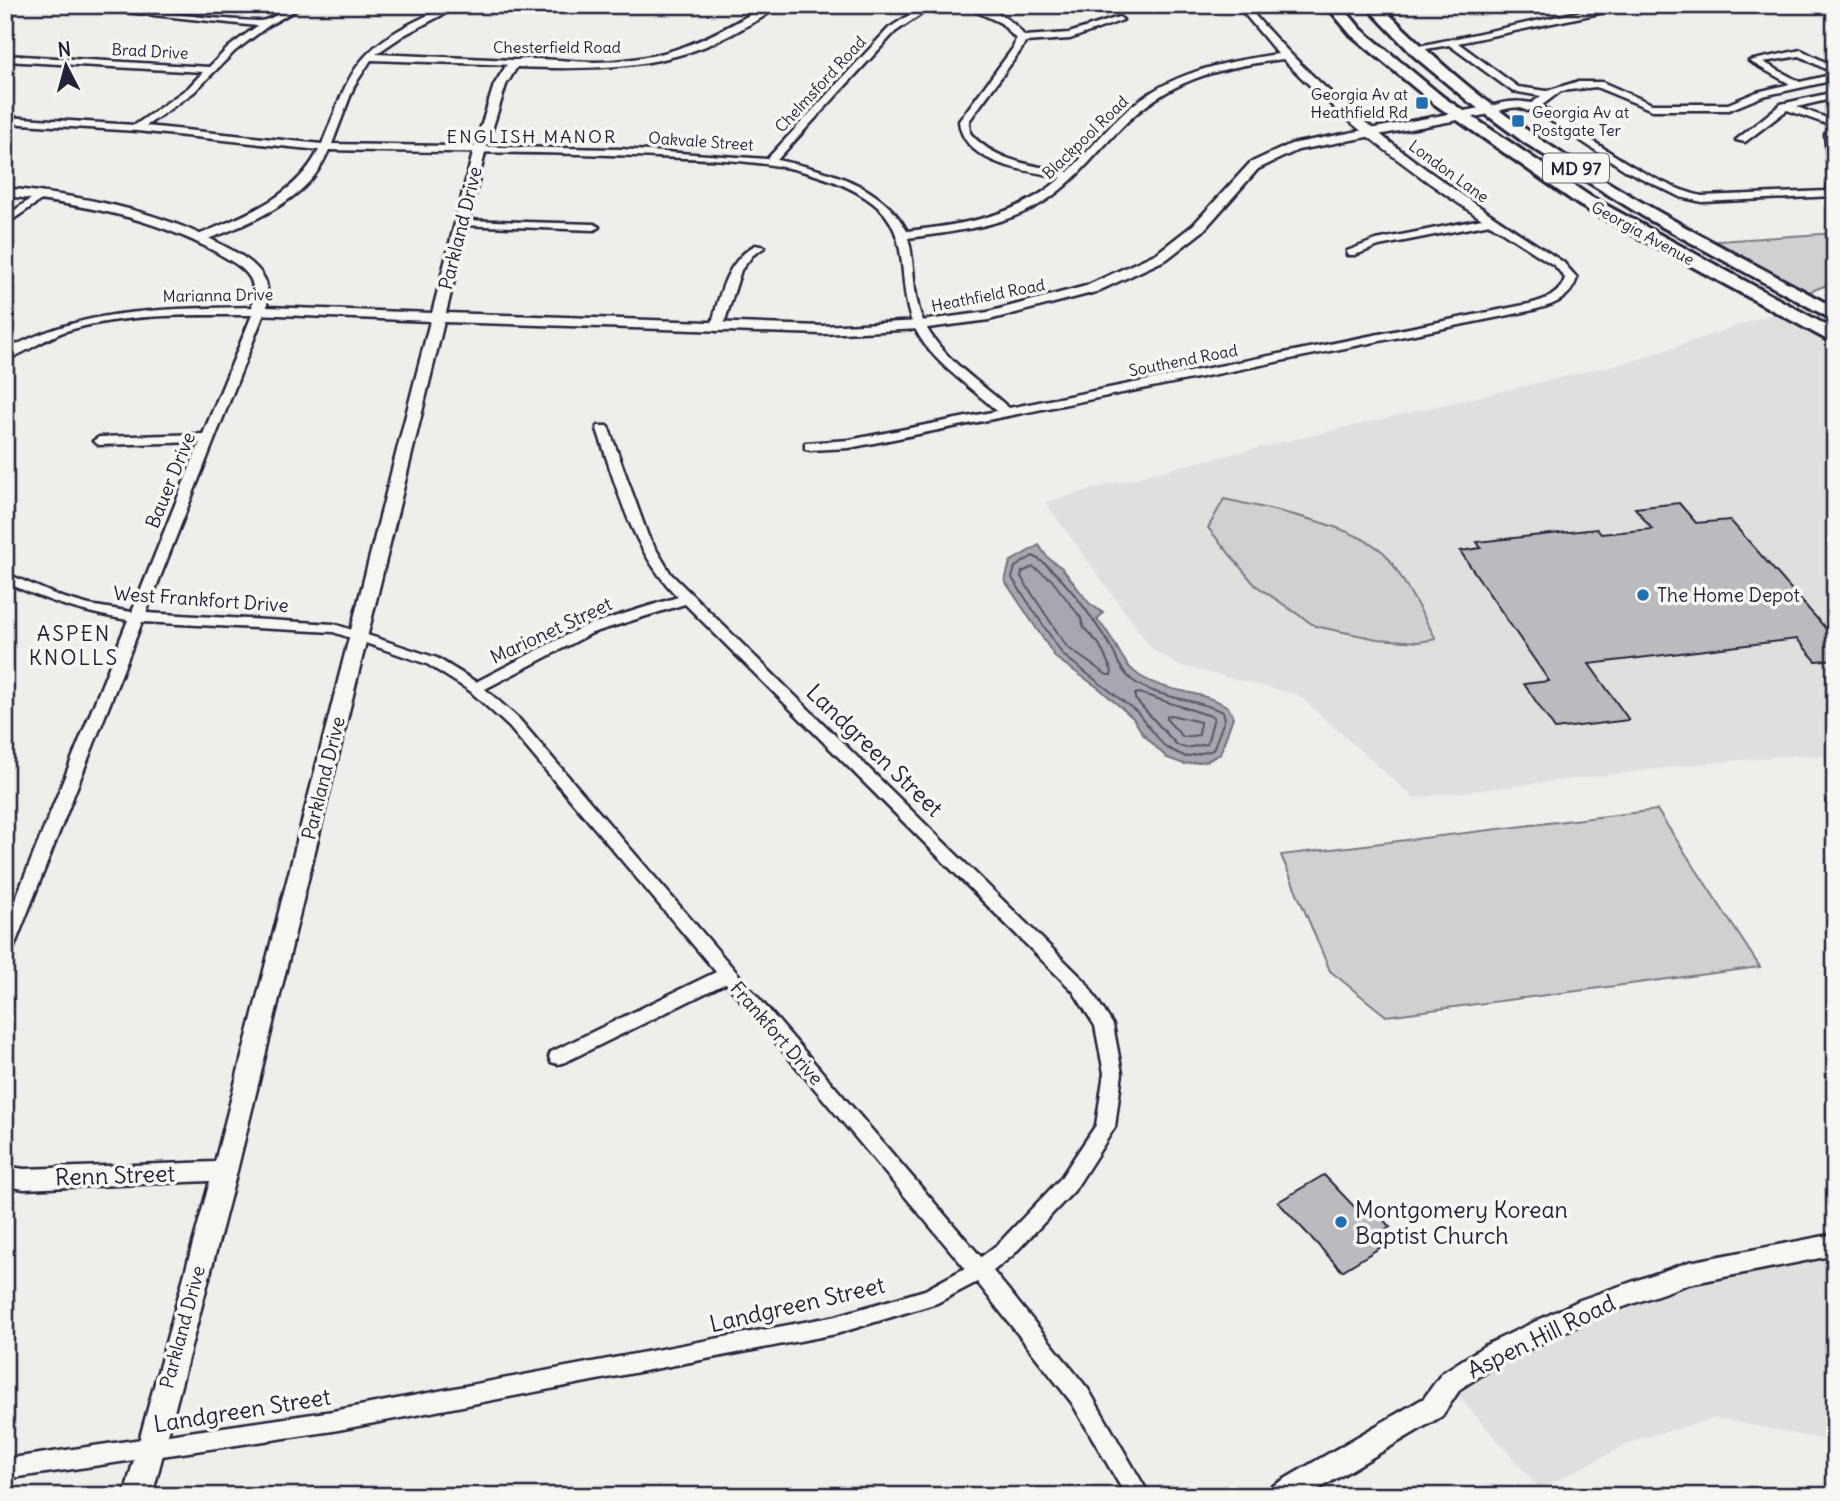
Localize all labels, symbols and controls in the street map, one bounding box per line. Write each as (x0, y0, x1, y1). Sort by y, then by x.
north arrow (32, 32, 102, 102)
street label: Chelmsford Road (770, 32, 870, 136)
text: N (56, 36, 72, 62)
street label: Chesterfield Road (493, 37, 621, 57)
street label: Brad Drive (111, 39, 189, 63)
place label: Georgia Av at Heathfield Rd (1311, 84, 1409, 122)
street label: Blackpool Road (1038, 91, 1132, 183)
marker: Georgia Av at Heathfield Rd (1414, 95, 1430, 111)
place label: Georgia Av at Postgate Ter (1532, 102, 1630, 140)
marker: Georgia Av at Postgate Ter (1510, 113, 1526, 129)
district label: ENGLISH MANOR (447, 125, 617, 148)
street label: Oakvale Street (648, 127, 755, 155)
street label: London Lane (1405, 135, 1493, 207)
road number: MD 97 (1543, 154, 1609, 182)
street label: Parkland Drive (433, 164, 487, 292)
street label: Georgia Avenue (1588, 196, 1698, 270)
street label: Heathfield Road (929, 274, 1047, 316)
street label: Marianna Drive (163, 284, 273, 306)
street label: Southend Road (1127, 340, 1239, 380)
street label: Bauer Drive (140, 428, 200, 532)
street label: West Frankfort Drive (113, 581, 289, 617)
place label: The Home Depot (1657, 583, 1800, 607)
marker: The Home Depot (1635, 587, 1651, 603)
street label: Marionet Street (486, 591, 616, 669)
district label: ASPEN KNOLLS (29, 620, 119, 671)
street label: Landgreen Street (801, 677, 950, 823)
street label: Parkland Drive (296, 714, 350, 842)
street label: Frankfort Drive (726, 976, 828, 1090)
street label: Renn Street (55, 1158, 176, 1192)
place label: Montgomery Korean Baptist Church (1355, 1195, 1568, 1250)
marker: Montgomery Korean Baptist Church (1333, 1214, 1349, 1230)
street label: Parkland Drive (154, 1263, 210, 1391)
street label: Landgreen Street (707, 1270, 888, 1338)
street label: Aspen Hill Road (1462, 1288, 1620, 1384)
street label: Landgreen Street (151, 1382, 333, 1438)

